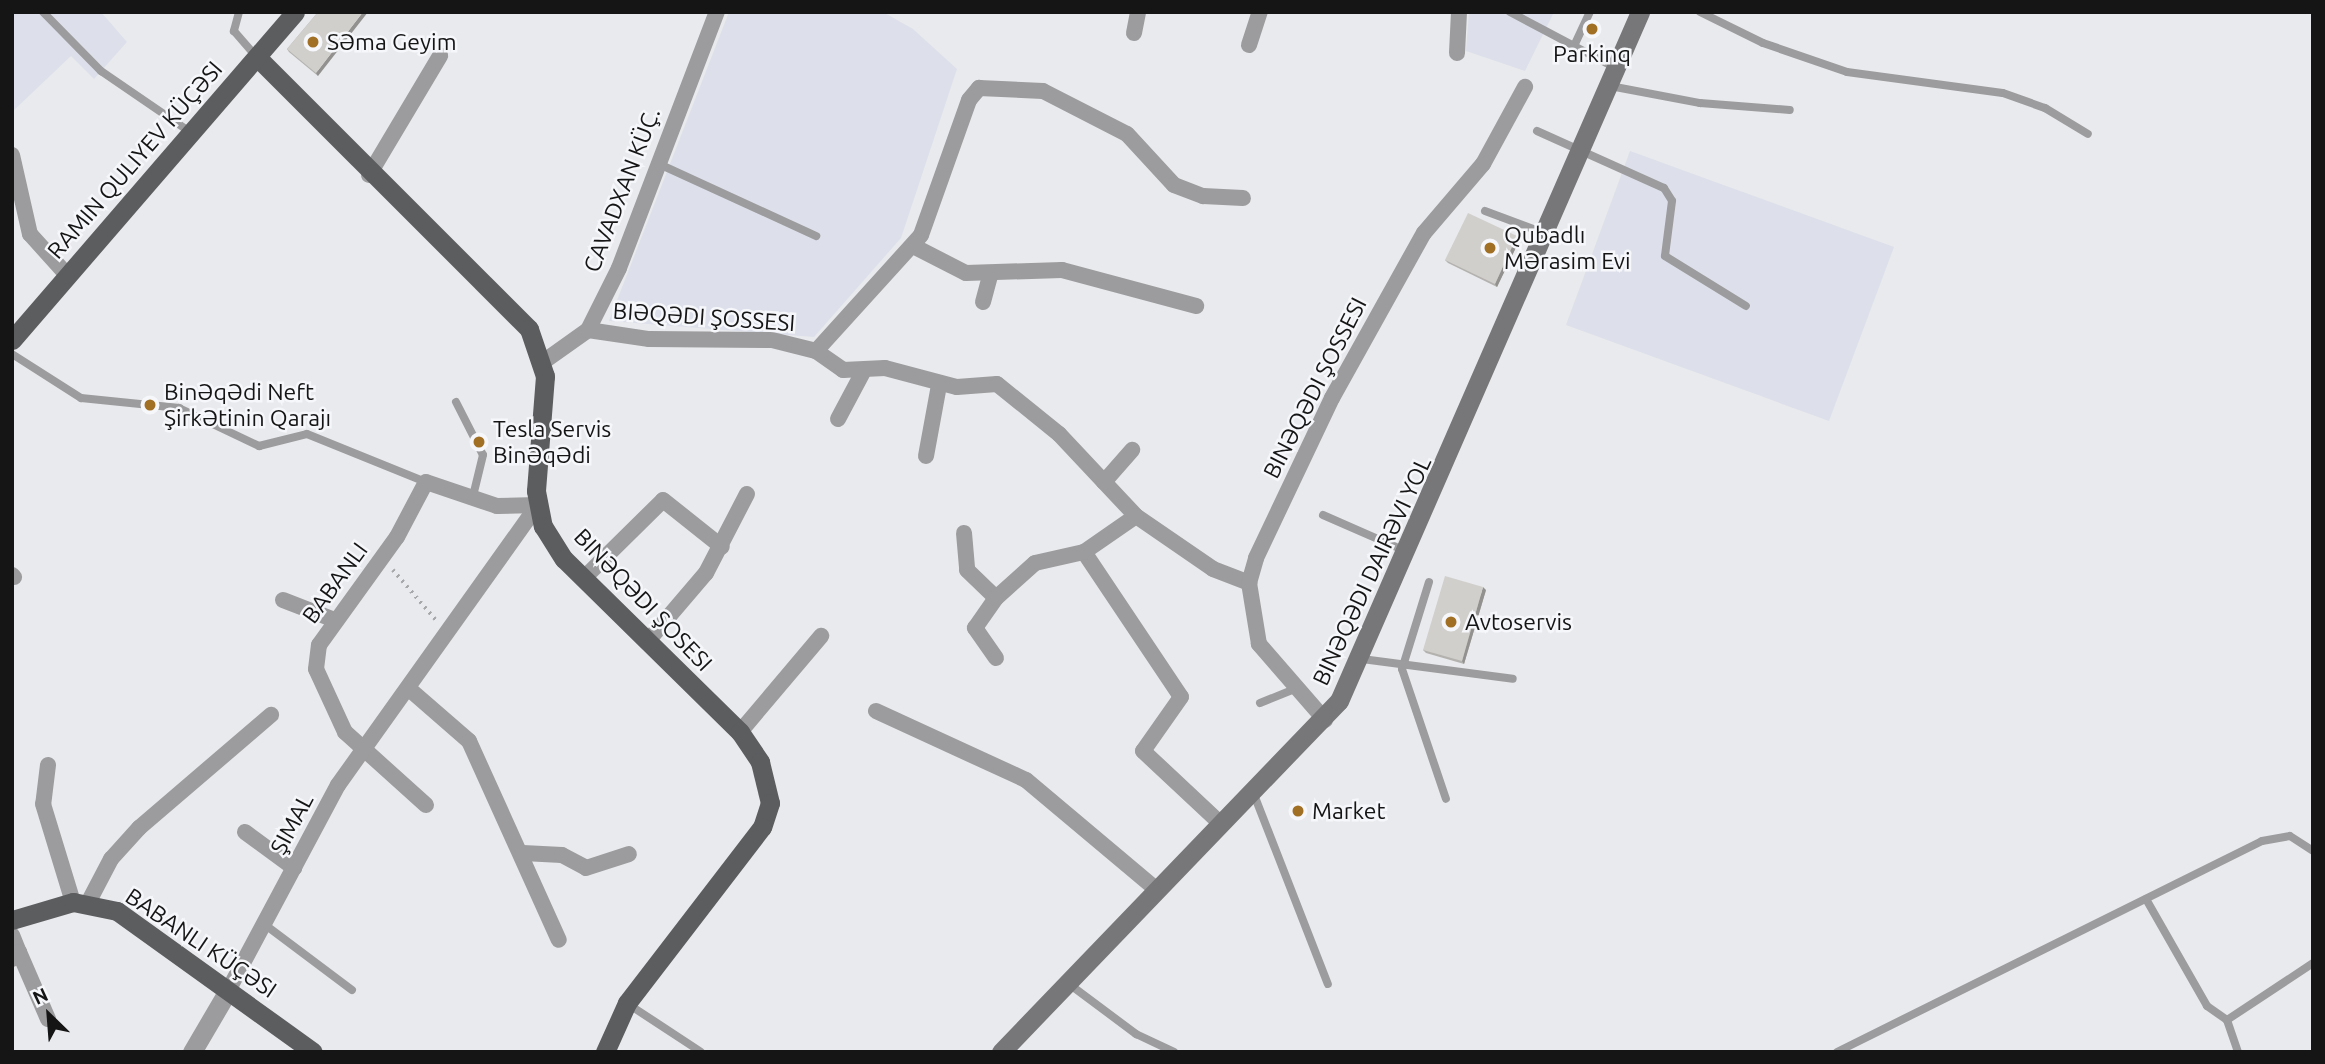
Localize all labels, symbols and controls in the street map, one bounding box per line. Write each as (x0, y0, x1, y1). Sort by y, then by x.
marker: Parkinq (1584, 21, 1600, 37)
place label: Səma Geyim (327, 28, 457, 56)
marker: Səma Geyim (305, 34, 321, 50)
place label: Parkinq (1553, 40, 1631, 68)
street label: RAMIN QULIYEV KÜÇƏSI (42, 56, 228, 264)
street label: CAVADXAN KÜÇ. (578, 104, 666, 276)
place label: Qubadlı Mərasim Evi (1504, 221, 1631, 275)
marker: Qubadlı Mərasim Evi (1482, 240, 1498, 256)
street label: BINƏQƏDI ŞOSSESI (1258, 293, 1372, 483)
street label: BIƏQƏDI ŞOSSESI (612, 297, 796, 337)
place label: Binəqədi Neft Şirkətinin Qarajı (164, 378, 331, 432)
marker: Binəqədi Neft Şirkətinin Qarajı (142, 397, 158, 413)
place label: Tesla Servis Binəqədi (493, 415, 611, 469)
marker: Tesla Servis Binəqədi (471, 434, 487, 450)
street label: BINƏQƏDI DAIRƏVI YOL (1307, 452, 1437, 690)
street label: BINƏQƏDI ŞOSESI (568, 523, 718, 677)
street label: BABANLI (296, 537, 374, 629)
place label: Avtoservis (1465, 608, 1572, 636)
marker: Avtoservis (1443, 614, 1459, 630)
street label: ŞIMAL (265, 789, 319, 859)
place label: Market (1312, 797, 1385, 825)
marker: Market (1290, 803, 1306, 819)
street label: BABANLI KÜÇƏSI (120, 882, 282, 1004)
north arrow (14, 980, 84, 1050)
text: N (29, 983, 51, 1009)

